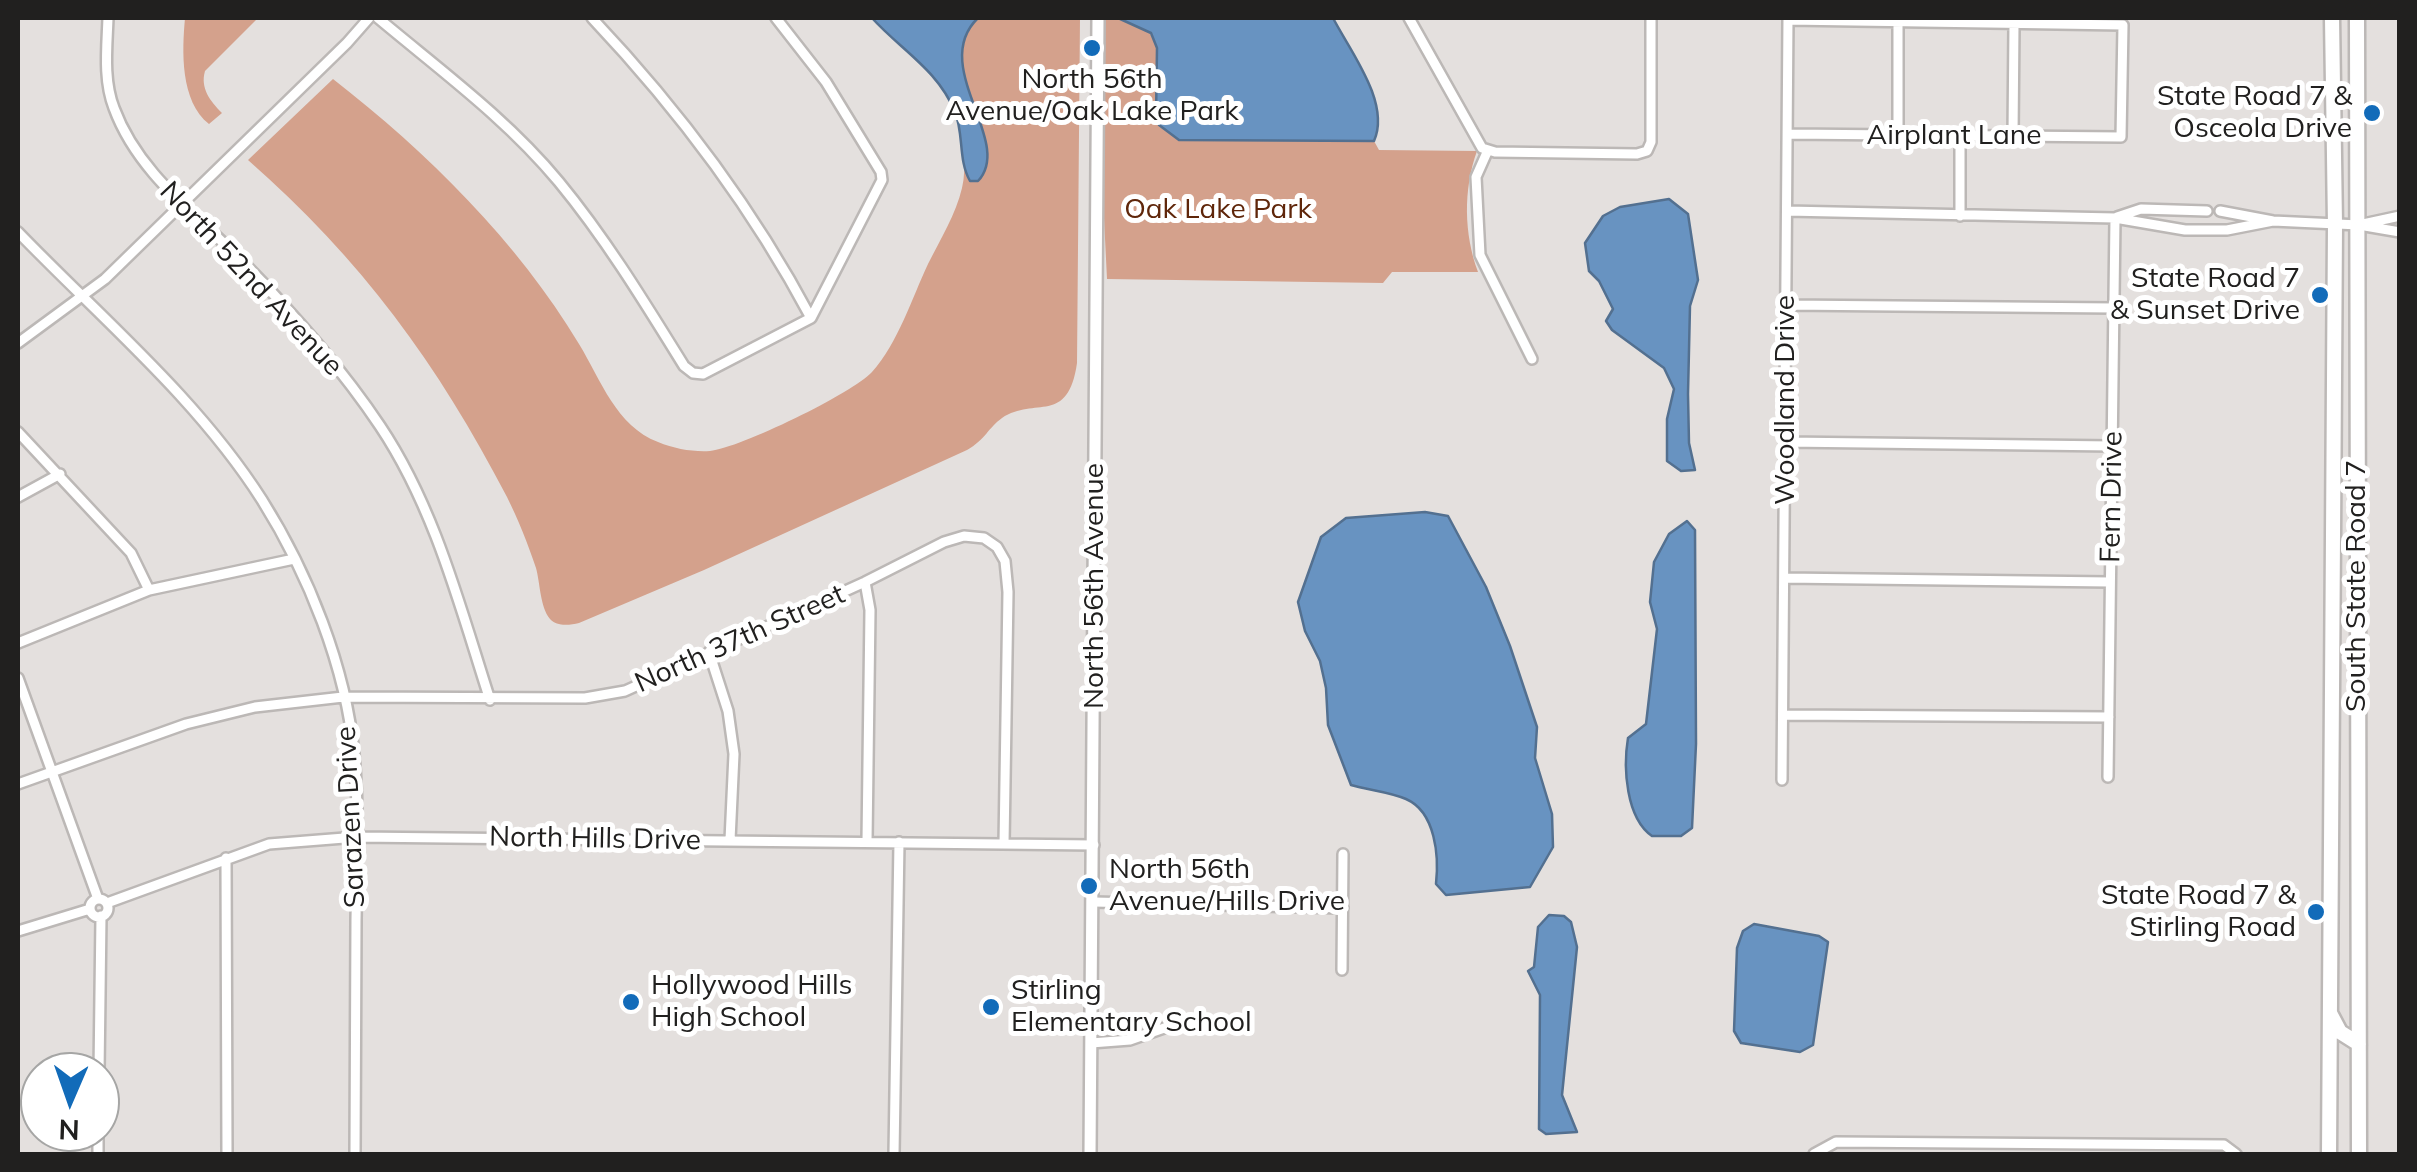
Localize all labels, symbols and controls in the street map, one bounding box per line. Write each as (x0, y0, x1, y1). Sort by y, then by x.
marker: North 56th Avenue/Oak Lake Park (1081, 37, 1103, 59)
place label: North 56th Avenue/Oak Lake Park (945, 63, 1239, 129)
place label: State Road 7 & Osceola Drive (2157, 80, 2352, 146)
marker: State Road 7 & Osceola Drive (2361, 102, 2383, 124)
street label: Airplant Lane (1867, 119, 2041, 153)
street label: North 52nd Avenue (152, 175, 350, 383)
park label: Oak Lake Park (1124, 193, 1312, 227)
place label: State Road 7 & Sunset Drive (2110, 262, 2300, 328)
marker: State Road 7 & Sunset Drive (2309, 284, 2331, 306)
street label: Woodland Drive (1769, 295, 1803, 505)
street label: Fern Drive (2094, 431, 2130, 563)
street label: South State Road 7 (2340, 460, 2374, 712)
street label: North 56th Avenue (1078, 463, 1112, 709)
street label: North 37th Street (630, 578, 850, 700)
street label: Sarazen Drive (329, 725, 373, 909)
street label: North Hills Drive (489, 820, 701, 858)
place label: North 56th Avenue/Hills Drive (1109, 853, 1345, 919)
marker: North 56th Avenue/Hills Drive (1078, 875, 1100, 897)
place label: State Road 7 & Stirling Road (2101, 879, 2296, 945)
marker: State Road 7 & Stirling Road (2305, 901, 2327, 923)
place label: Hollywood Hills High School (651, 969, 852, 1035)
place label: Stirling Elementary School (1011, 974, 1252, 1040)
marker: Hollywood Hills High School (620, 991, 642, 1013)
marker: Stirling Elementary School (980, 996, 1002, 1018)
north arrow (20, 1052, 120, 1152)
text: N (58, 1113, 80, 1148)

